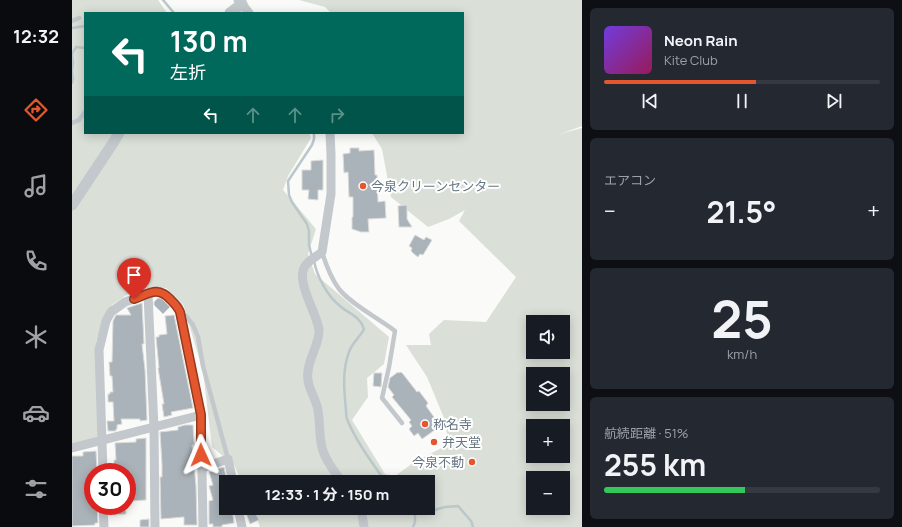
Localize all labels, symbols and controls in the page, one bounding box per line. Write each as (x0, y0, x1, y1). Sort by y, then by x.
text: 130 m (170, 22, 248, 60)
text: 12:32 (13, 24, 59, 48)
icon: left (104, 28, 156, 80)
text: Neon Rain (664, 30, 738, 51)
text: Kite Club (664, 51, 718, 69)
text: 左折 (170, 60, 206, 84)
icon: previous (639, 90, 661, 112)
icon: pause (731, 90, 753, 112)
icon: next (823, 90, 845, 112)
icon: directions (22, 96, 50, 124)
icon: left (200, 104, 222, 126)
icon: ahead (242, 104, 264, 126)
icon: ahead (284, 104, 306, 126)
icon: right (326, 104, 348, 126)
text: エアコン (604, 171, 656, 189)
icon: music (22, 172, 50, 200)
place label: 今泉クリーンセンター (371, 177, 500, 195)
marker: 今泉クリーンセンター (358, 181, 368, 191)
text: 21.5° (707, 191, 777, 232)
text: − (604, 196, 616, 226)
text: + (867, 196, 880, 226)
icon: phone (22, 247, 50, 275)
pin (117, 258, 151, 299)
icon: arrive (123, 264, 145, 286)
text: 25 (711, 283, 773, 354)
map controls (526, 315, 570, 515)
button: sound (526, 315, 570, 359)
icon: climate (22, 323, 50, 351)
text: km/h (727, 345, 757, 363)
button: layers (526, 367, 570, 411)
icon: car (22, 399, 50, 427)
place label: 称名寺 (433, 415, 472, 433)
marker: 称名寺 (420, 419, 430, 429)
button: + (526, 419, 570, 463)
text: 航続距離 · 51% (604, 424, 688, 442)
place label: 弁天堂 (442, 433, 481, 451)
position arrow (180, 434, 222, 476)
marker: 弁天堂 (429, 437, 439, 447)
text: 255 km (604, 444, 706, 485)
place label: 今泉不動 (412, 453, 464, 471)
marker: 今泉不動 (467, 457, 477, 467)
speed limit sign: 30 (84, 463, 136, 515)
button: − (526, 471, 570, 515)
icon: filters (22, 475, 50, 503)
text: 12:33 · 1 分 · 150 m (265, 484, 389, 505)

